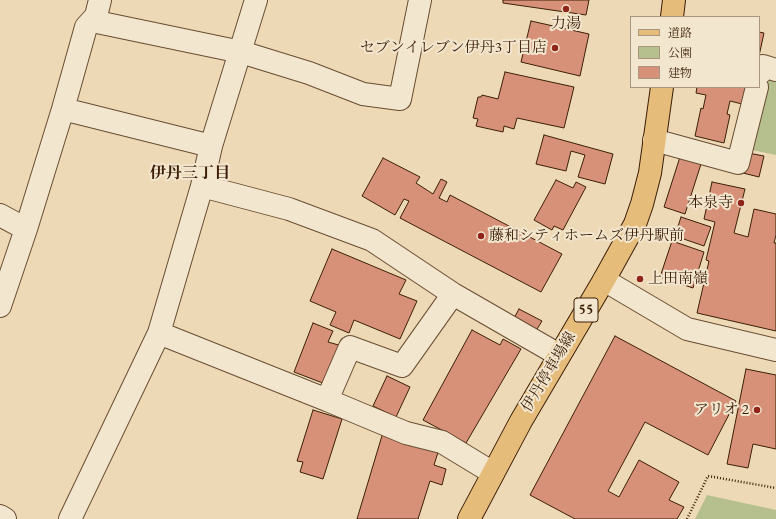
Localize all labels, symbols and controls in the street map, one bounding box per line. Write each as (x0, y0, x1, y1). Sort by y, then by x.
marker: 力湯 (561, 4, 571, 14)
place label: 力湯 (551, 15, 581, 33)
legend (630, 16, 760, 88)
text: 道路 (668, 25, 692, 41)
place label: セブンイレブン伊丹3丁目店 (360, 39, 547, 57)
marker: セブンイレブン伊丹3丁目店 (550, 43, 560, 53)
text: 公園 (668, 45, 692, 61)
text: 建物 (668, 65, 692, 81)
district label: 伊丹三丁目 (150, 164, 230, 184)
place label: 本泉寺 (688, 194, 733, 212)
marker: 本泉寺 (736, 198, 746, 208)
place label: 藤和シティホームズ伊丹駅前 (489, 227, 684, 245)
marker: 藤和シティホームズ伊丹駅前 (476, 231, 486, 241)
place label: 上田南嶺 (648, 270, 708, 288)
marker: 上田南嶺 (635, 274, 645, 284)
road number: 55 (574, 298, 598, 322)
street label: 伊丹停車場線 (518, 329, 580, 415)
place label: アリオ 2 (694, 401, 749, 419)
marker: アリオ 2 (752, 405, 762, 415)

